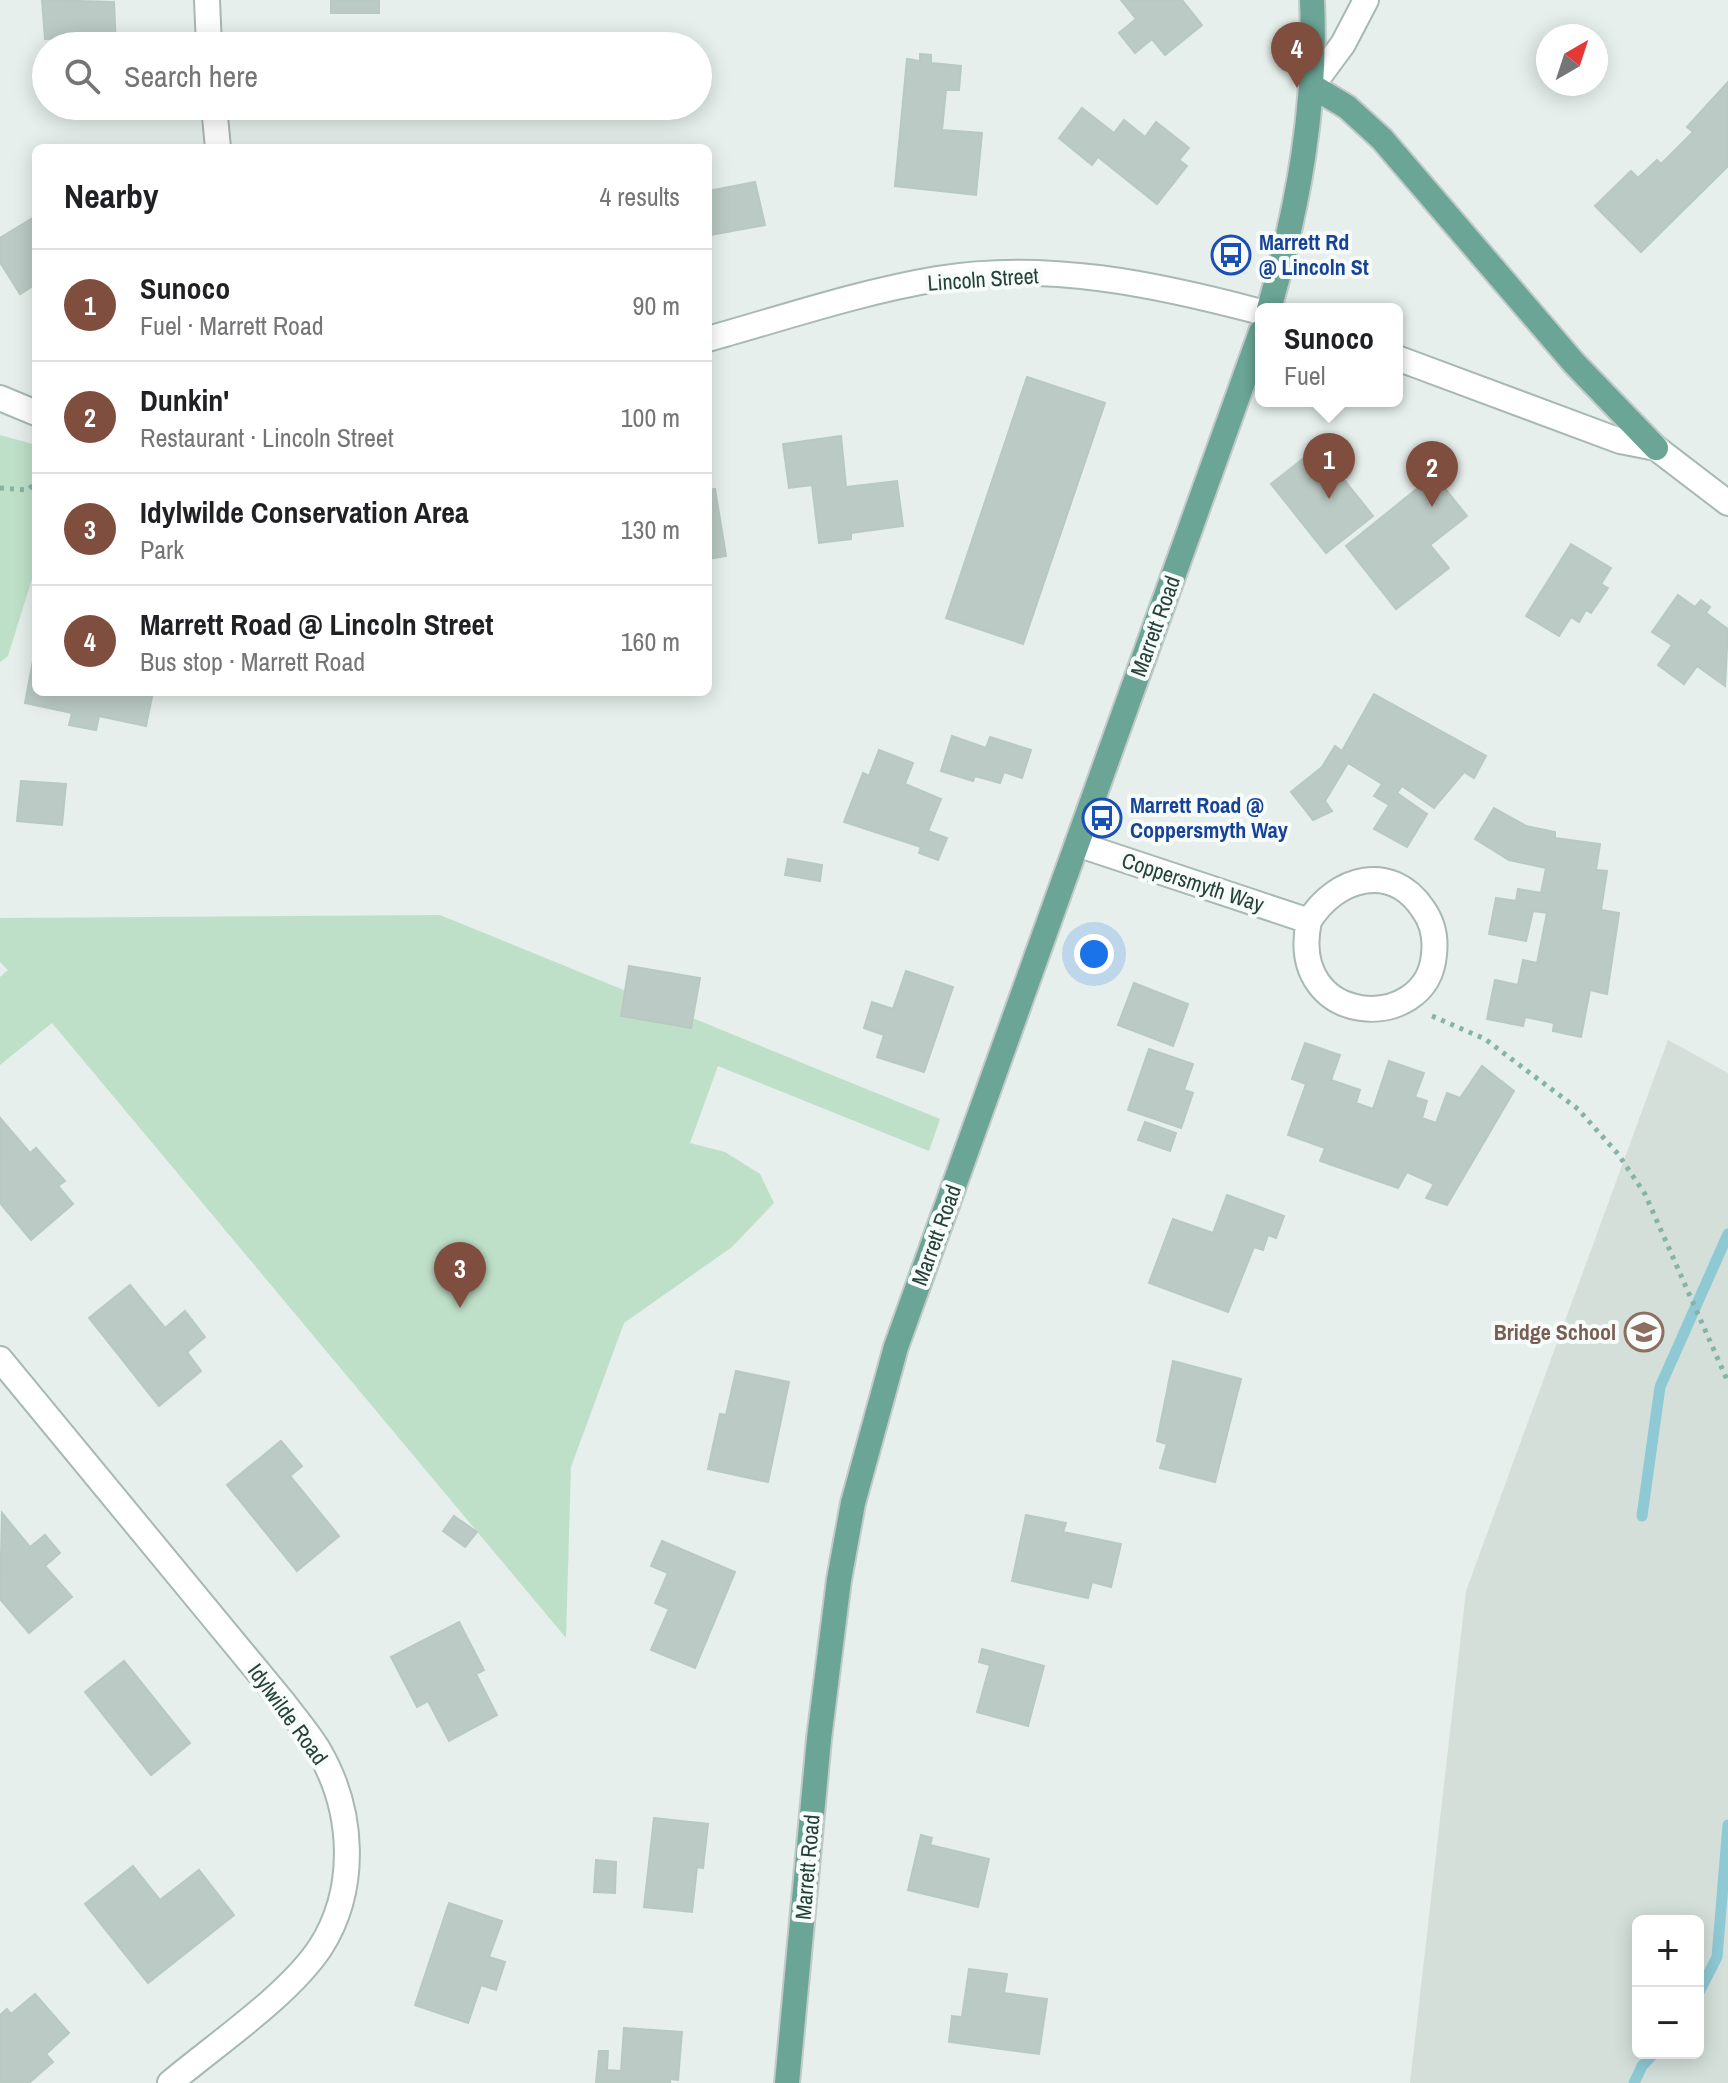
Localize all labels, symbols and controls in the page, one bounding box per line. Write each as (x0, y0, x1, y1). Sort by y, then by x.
pin: 4 (1271, 22, 1323, 88)
north arrow (1536, 24, 1608, 96)
search box (32, 32, 712, 120)
icon: search (60, 54, 104, 98)
text: Search here (124, 56, 258, 96)
text: Nearby (64, 173, 159, 219)
text: 4 results (599, 179, 680, 214)
place label: Marrett Rd @ Lincoln St (1259, 227, 1369, 282)
bus stop icon: Marrett Rd @ Lincoln St (1210, 234, 1252, 276)
street label: Lincoln Street (926, 260, 1040, 298)
text: Sunoco (140, 268, 230, 308)
text: 1 (84, 288, 96, 323)
text: 90 m (633, 288, 680, 323)
popup (1255, 303, 1403, 407)
text: Fuel · Marrett Road (140, 308, 324, 343)
text: Sunoco (1284, 318, 1374, 358)
text: Fuel (1284, 358, 1325, 393)
text: Dunkin' (140, 380, 229, 420)
text: 2 (84, 400, 96, 435)
text: 100 m (621, 400, 680, 435)
text: Restaurant · Lincoln Street (140, 420, 394, 455)
pin: 1 (1303, 433, 1355, 499)
pin: 2 (1406, 441, 1458, 507)
text: Idylwilde Conservation Area (140, 492, 469, 532)
text: 3 (84, 512, 96, 547)
text: 130 m (621, 512, 680, 547)
text: Park (140, 532, 184, 567)
street label: Marrett Road (1123, 571, 1187, 681)
text: Marrett Road @ Lincoln Street (140, 604, 493, 644)
text: 4 (84, 624, 96, 659)
text: 160 m (621, 624, 680, 659)
text: Bus stop · Marrett Road (140, 644, 365, 679)
place label: Marrett Road @ Coppersmyth Way (1130, 790, 1288, 845)
bus stop icon: Marrett Road @ Coppersmyth Way (1081, 797, 1123, 839)
street label: Coppersmyth Way (1118, 845, 1268, 919)
your location (1074, 934, 1114, 974)
street label: Marrett Road (904, 1180, 968, 1290)
pin: 3 (434, 1242, 486, 1308)
school or university icon: Bridge School (1623, 1311, 1665, 1353)
place label: Bridge School (1494, 1317, 1616, 1347)
street label: Idylwilde Road (241, 1657, 335, 1771)
street label: Marrett Road (787, 1813, 827, 1921)
map controls (1632, 1915, 1704, 2059)
button: + (1632, 1915, 1704, 1987)
button: − (1632, 1987, 1704, 2059)

